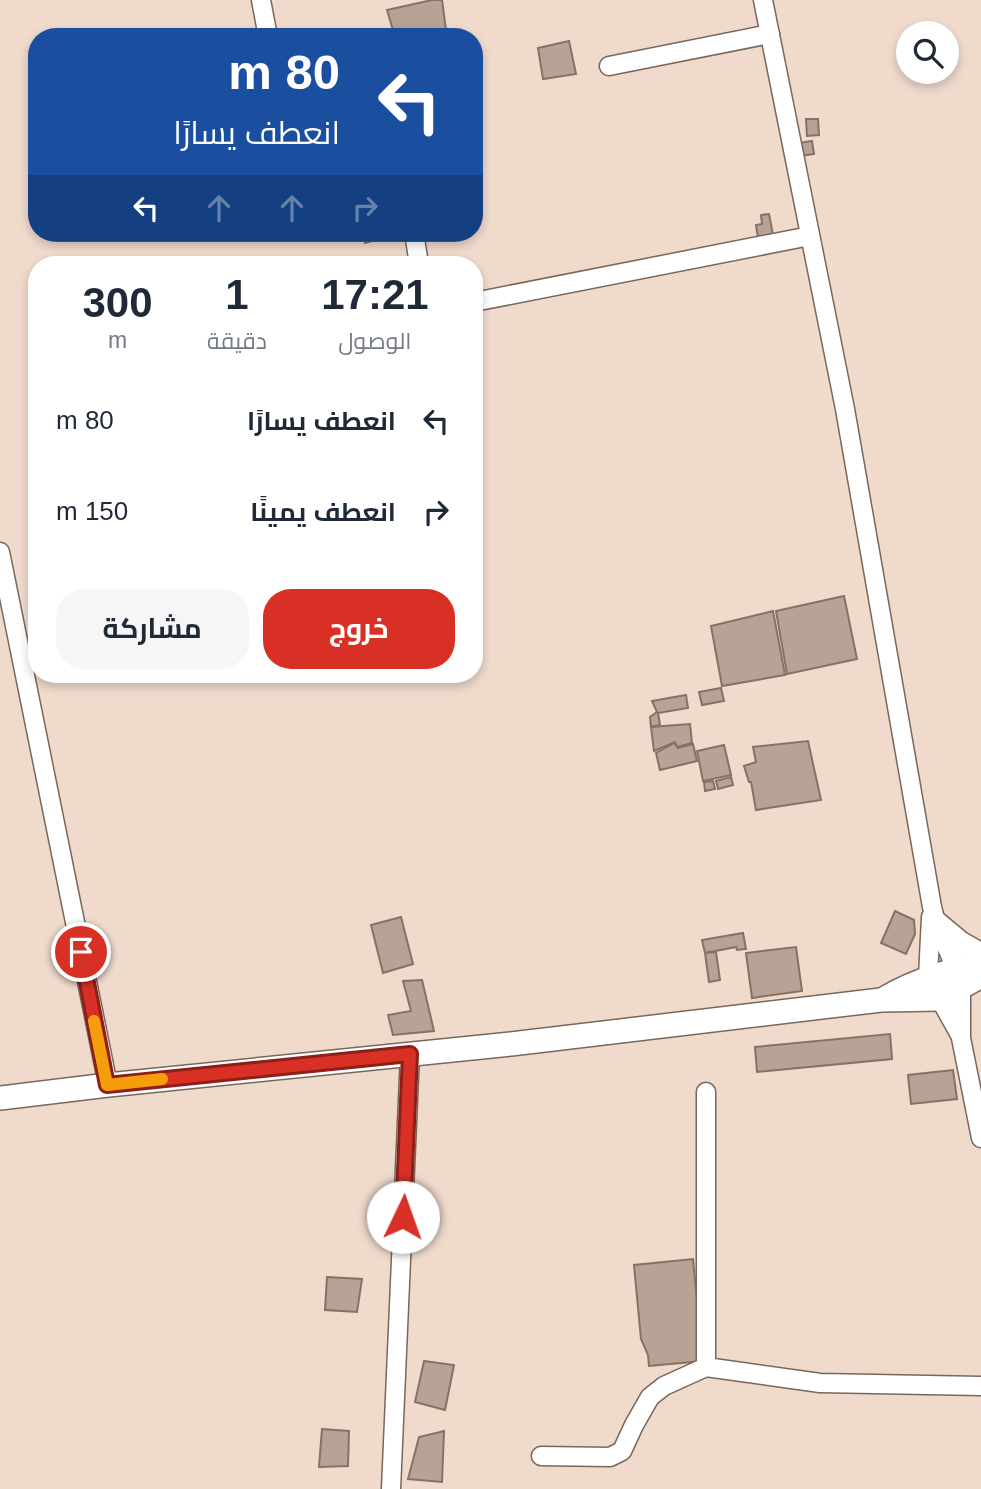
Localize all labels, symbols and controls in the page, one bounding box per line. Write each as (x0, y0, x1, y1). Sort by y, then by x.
map controls (896, 21, 959, 84)
button: search (896, 21, 959, 84)
text: 80 m (228, 45, 340, 99)
icon: left (364, 56, 455, 147)
text: انعطف يسارًا (173, 115, 340, 151)
icon: left (127, 189, 165, 227)
icon: ahead (200, 189, 238, 227)
icon: ahead (273, 189, 311, 227)
icon: right (346, 189, 384, 227)
text: 1 (225, 271, 249, 318)
text: 17:21 (321, 271, 429, 318)
text: 300 (82, 279, 153, 326)
text: m (108, 327, 127, 353)
text: دقيقة (207, 328, 267, 354)
text: الوصول (338, 328, 412, 354)
icon: left (417, 402, 455, 440)
text: 80 m (56, 405, 114, 435)
text: انعطف يسارًا (247, 406, 396, 436)
icon: right (417, 493, 455, 531)
text: 150 m (56, 496, 128, 526)
text: انعطف يمينًا (250, 497, 396, 527)
button: مشاركة (56, 589, 249, 669)
button: خروج (263, 589, 455, 669)
pin (51, 922, 111, 982)
icon: arrive (62, 933, 100, 971)
position arrow (366, 1180, 440, 1254)

